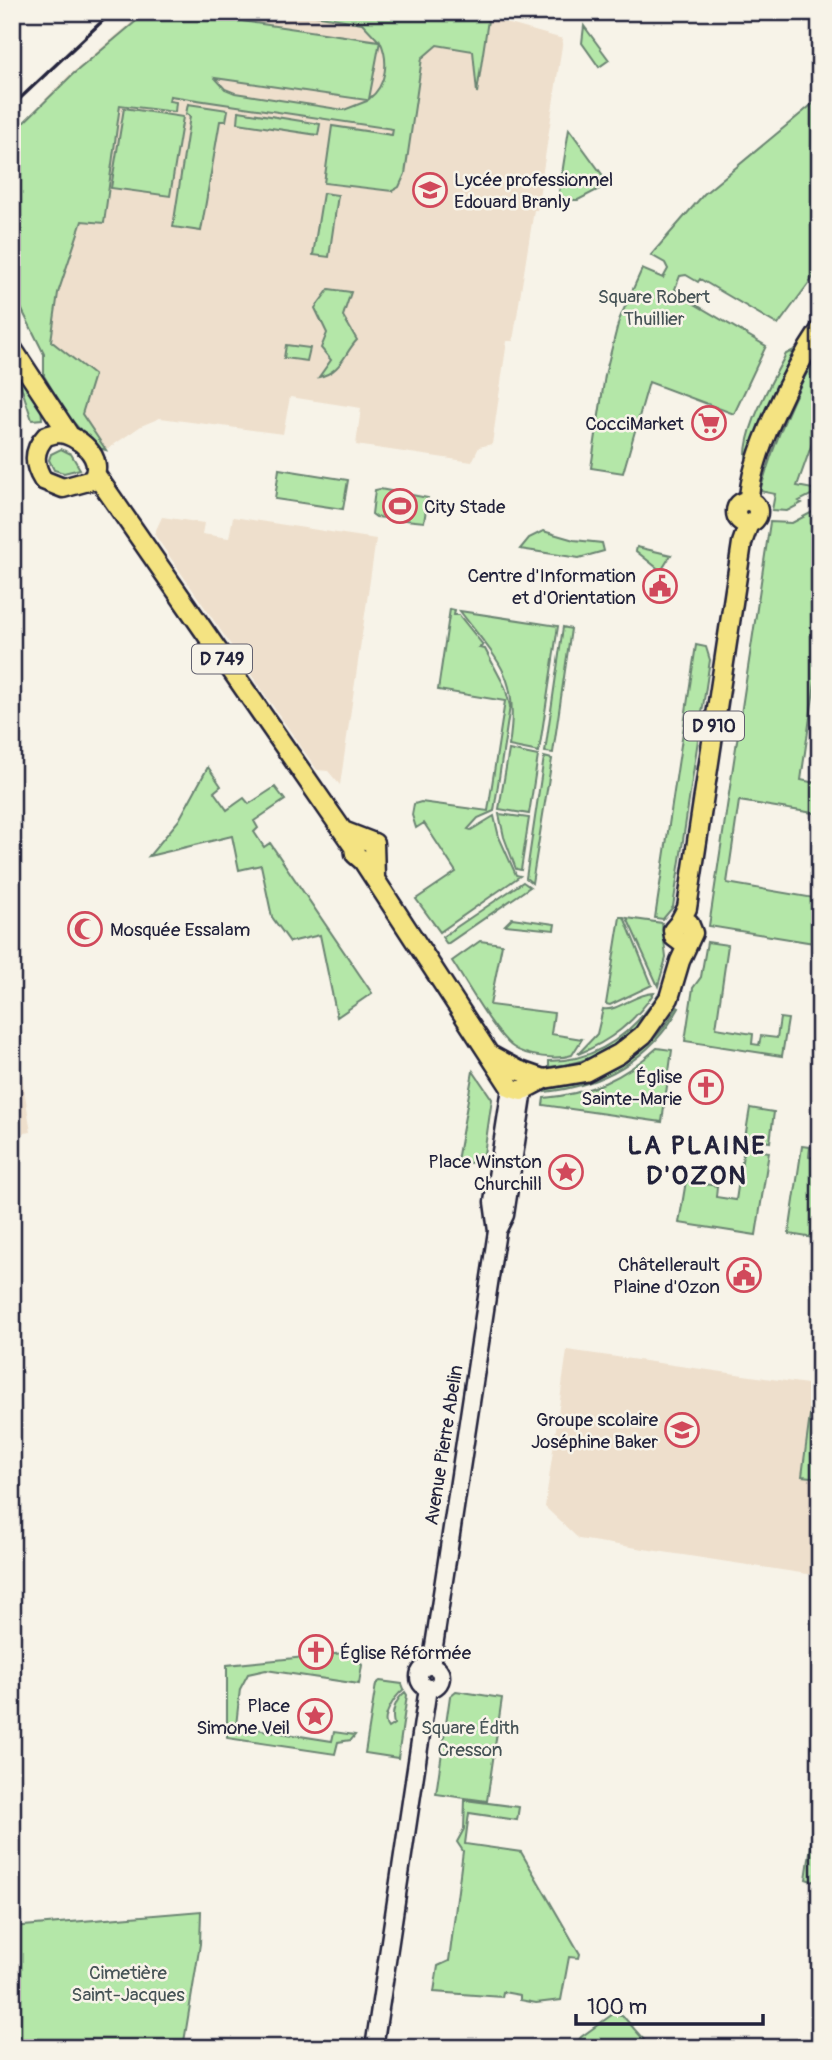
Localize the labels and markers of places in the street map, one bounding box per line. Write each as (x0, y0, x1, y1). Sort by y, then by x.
place label: Lycée professionnel Edouard Branly (454, 168, 613, 214)
school or university icon: Lycée professionnel Edouard Branly (411, 171, 449, 209)
supermarket icon: CocciMarket (690, 404, 728, 442)
place label: CocciMarket (585, 412, 684, 436)
sports icon: City Stade (381, 487, 419, 525)
place label: City Stade (424, 495, 506, 519)
place label: Centre d'Information et d'Orientation (467, 564, 636, 610)
public building icon: Centre d'Information et d'Orientation (641, 567, 679, 605)
mosque icon: Mosquée Essalam (66, 910, 104, 948)
place label: Mosquée Essalam (110, 918, 250, 942)
place label: Église Sainte-Marie (581, 1065, 683, 1111)
church icon: Église Sainte-Marie (687, 1068, 725, 1106)
place label: Place Winston Churchill (428, 1150, 542, 1196)
place icon: Place Winston Churchill (547, 1153, 585, 1191)
place label: Châtellerault Plaine d'Ozon (613, 1253, 720, 1299)
public building icon: Châtellerault Plaine d'Ozon (725, 1256, 763, 1294)
place label: Groupe scolaire Joséphine Baker (531, 1408, 659, 1454)
school or university icon: Groupe scolaire Joséphine Baker (663, 1411, 701, 1449)
church icon: Église Réformée (297, 1633, 335, 1671)
place label: Église Réformée (340, 1641, 472, 1665)
place label: Place Simone Veil (196, 1694, 291, 1740)
place icon: Place Simone Veil (296, 1697, 334, 1735)

